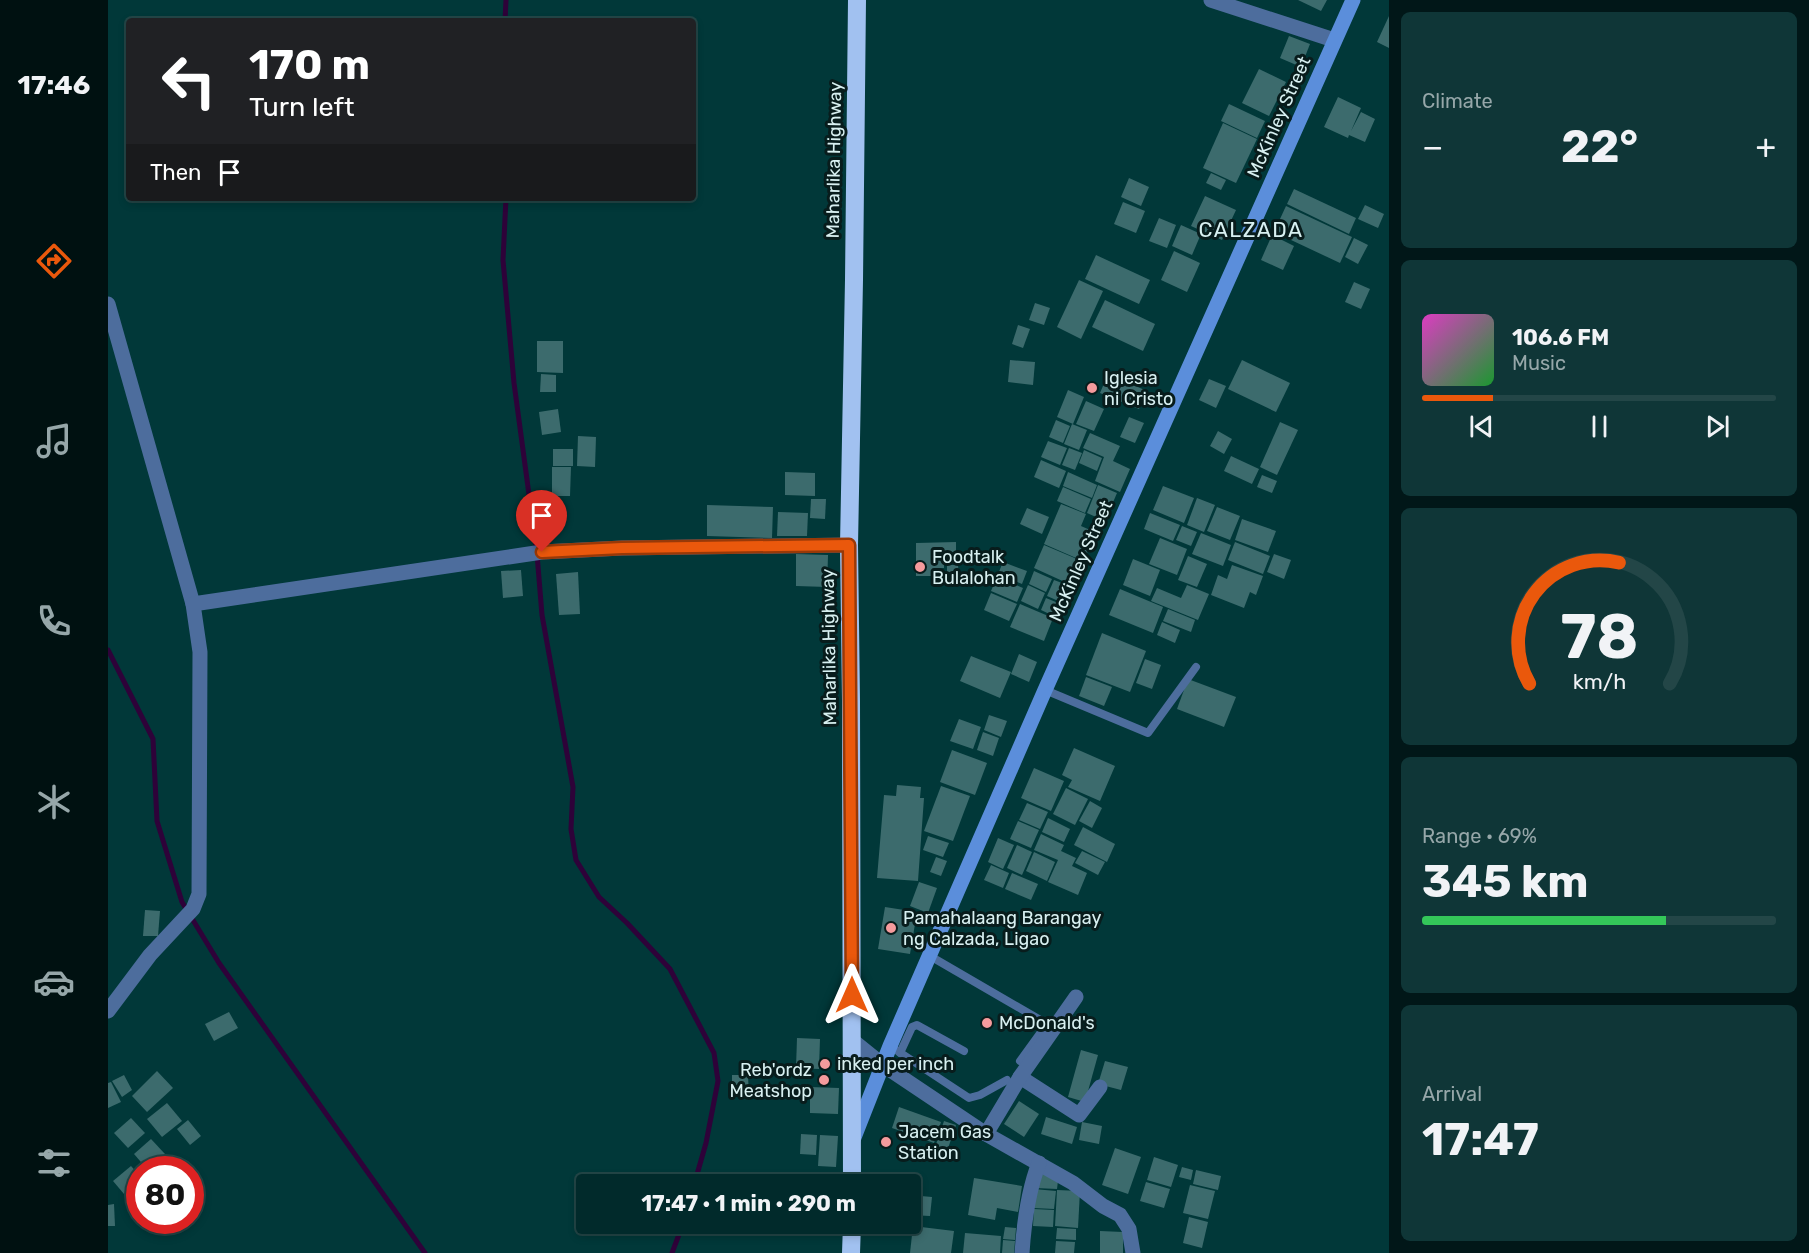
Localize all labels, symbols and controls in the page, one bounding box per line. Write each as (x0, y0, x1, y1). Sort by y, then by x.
text: 170 m (249, 40, 370, 90)
icon: left (150, 42, 228, 120)
street label: McKinley Street (1242, 53, 1316, 181)
text: 17:46 (18, 69, 90, 101)
street label: Maharlika Highway (822, 81, 846, 239)
text: Climate (1422, 89, 1493, 113)
text: Turn left (249, 91, 354, 123)
text: 22° (1561, 120, 1638, 173)
text: − (1422, 127, 1443, 166)
text: + (1755, 127, 1776, 166)
icon: arrive (213, 156, 246, 189)
text: Then (150, 159, 201, 186)
district label: CALZADA (1198, 217, 1304, 242)
icon: directions (33, 240, 75, 282)
text: 106.6 FM (1512, 324, 1609, 351)
text: Music (1512, 351, 1566, 375)
place label: Iglesia ni Cristo (1104, 367, 1173, 410)
marker: Iglesia ni Cristo (1085, 381, 1099, 395)
icon: previous (1465, 410, 1498, 443)
icon: pause (1583, 410, 1616, 443)
icon: next (1701, 410, 1734, 443)
icon: music (33, 420, 75, 462)
pin (516, 490, 567, 552)
street label: McKinley Street (1044, 497, 1118, 625)
icon: arrive (525, 499, 558, 532)
place label: Foodtalk Bulalohan (932, 546, 1016, 589)
marker: Foodtalk Bulalohan (913, 560, 927, 574)
street label: Maharlika Highway (817, 568, 841, 726)
icon: phone (33, 600, 75, 642)
text: 78 (1560, 600, 1638, 674)
text: km/h (1572, 669, 1626, 694)
icon: climate (33, 781, 75, 823)
text: Range · 69% (1422, 824, 1537, 848)
text: 345 km (1422, 855, 1589, 908)
place label: Pamahalaang Barangay ng Calzada, Ligao (903, 907, 1101, 950)
marker: Pamahalaang Barangay ng Calzada, Ligao (884, 921, 898, 935)
icon: car (33, 961, 75, 1003)
position arrow (820, 963, 884, 1027)
place label: McDonald's (999, 1012, 1095, 1034)
marker: McDonald's (980, 1016, 994, 1030)
place label: inked per inch (837, 1053, 954, 1075)
marker: inked per inch (818, 1057, 832, 1071)
place label: Reb'ordz Meatshop (730, 1059, 812, 1102)
marker: Reb'ordz Meatshop (817, 1073, 831, 1087)
text: Arrival (1422, 1082, 1482, 1106)
text: 17:47 (1422, 1113, 1539, 1166)
place label: Jacem Gas Station (898, 1121, 991, 1164)
marker: Jacem Gas Station (879, 1135, 893, 1149)
icon: filters (33, 1142, 75, 1184)
speed limit sign: 80 (126, 1156, 204, 1234)
text: 17:47 · 1 min · 290 m (641, 1190, 856, 1217)

